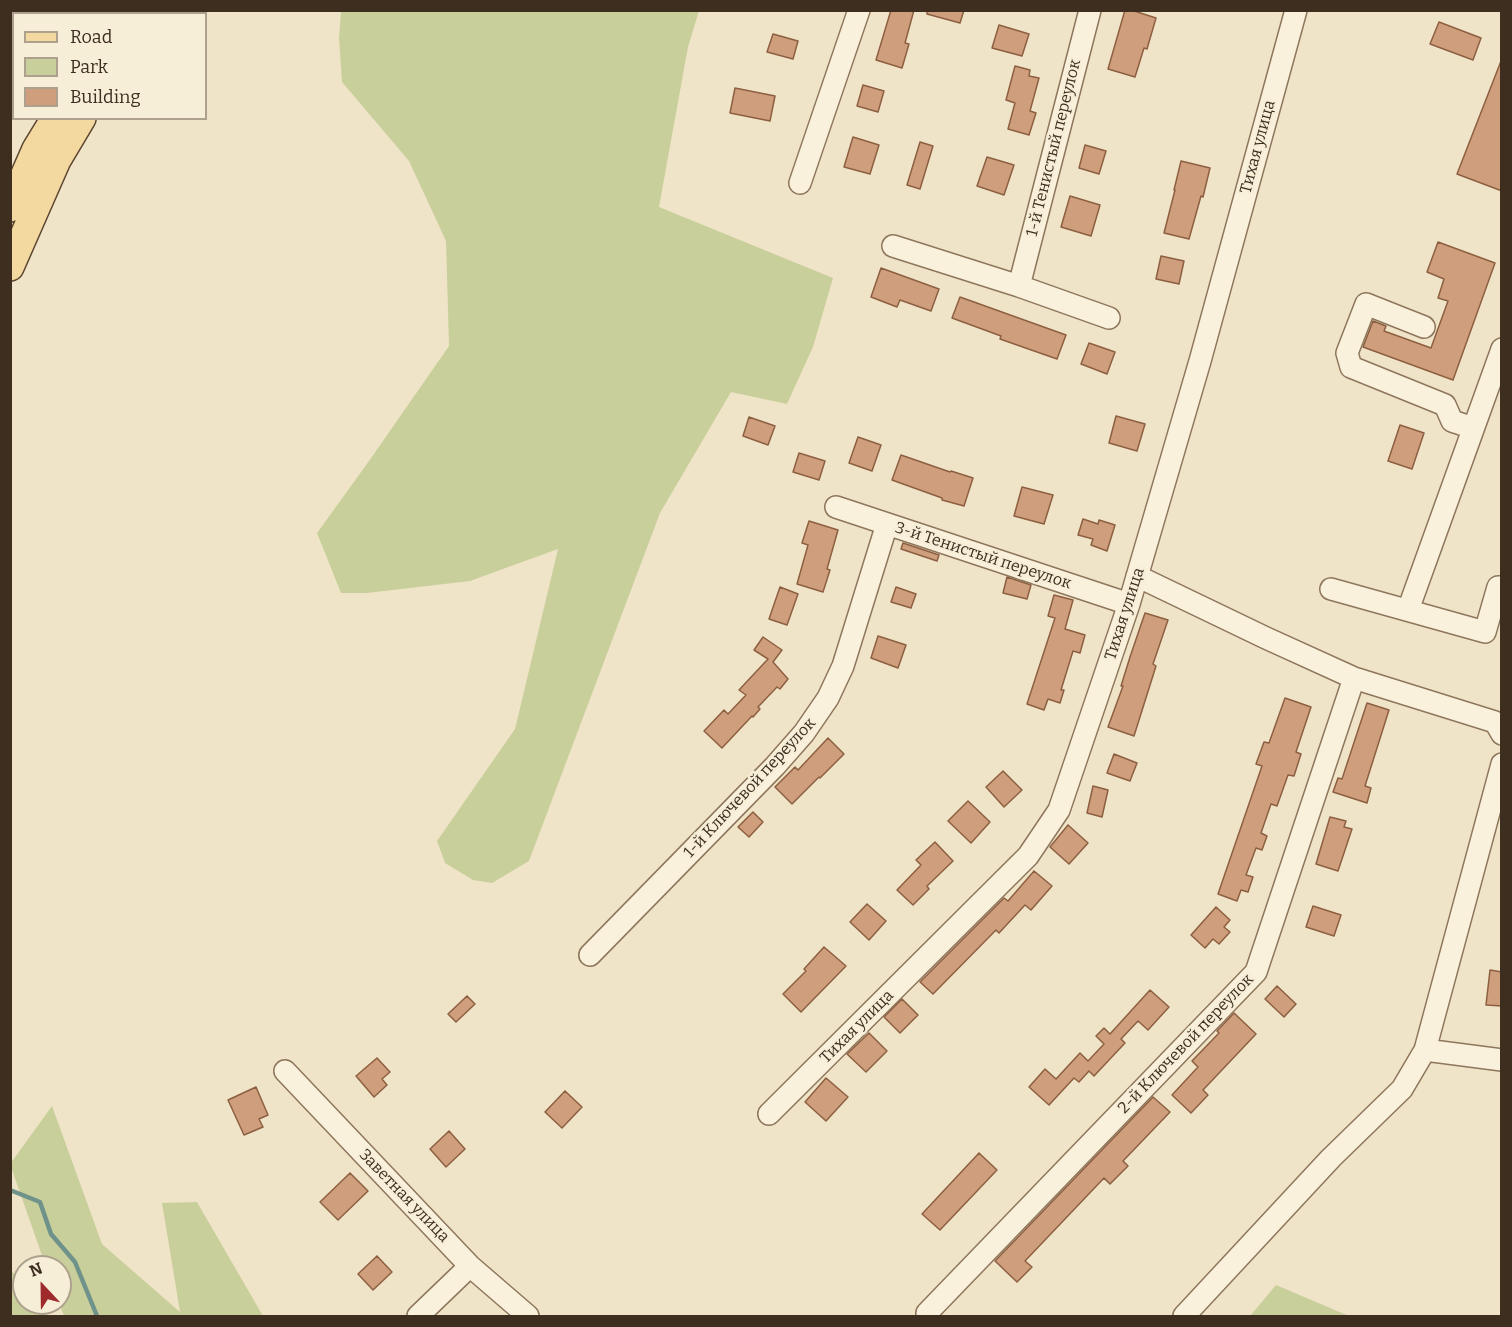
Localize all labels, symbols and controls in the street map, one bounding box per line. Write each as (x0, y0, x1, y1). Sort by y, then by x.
legend (12, 12, 207, 120)
text: Road (70, 26, 112, 48)
text: Park (70, 56, 108, 78)
street label: 1-й Тенистый переулок (1023, 57, 1085, 239)
text: Building (70, 86, 141, 108)
street label: Тихая улица (1236, 98, 1280, 196)
street label: 3-й Тенистый переулок (892, 518, 1074, 594)
street label: Тихая улица (1101, 565, 1149, 663)
street label: 1-й Ключевой переулок (680, 714, 820, 862)
street label: 2-й Ключевой переулок (1114, 970, 1258, 1118)
street label: Тихая улица (816, 986, 898, 1068)
street label: Заветная улица (355, 1145, 453, 1247)
north arrow (12, 1255, 72, 1315)
text: N (27, 1259, 45, 1281)

